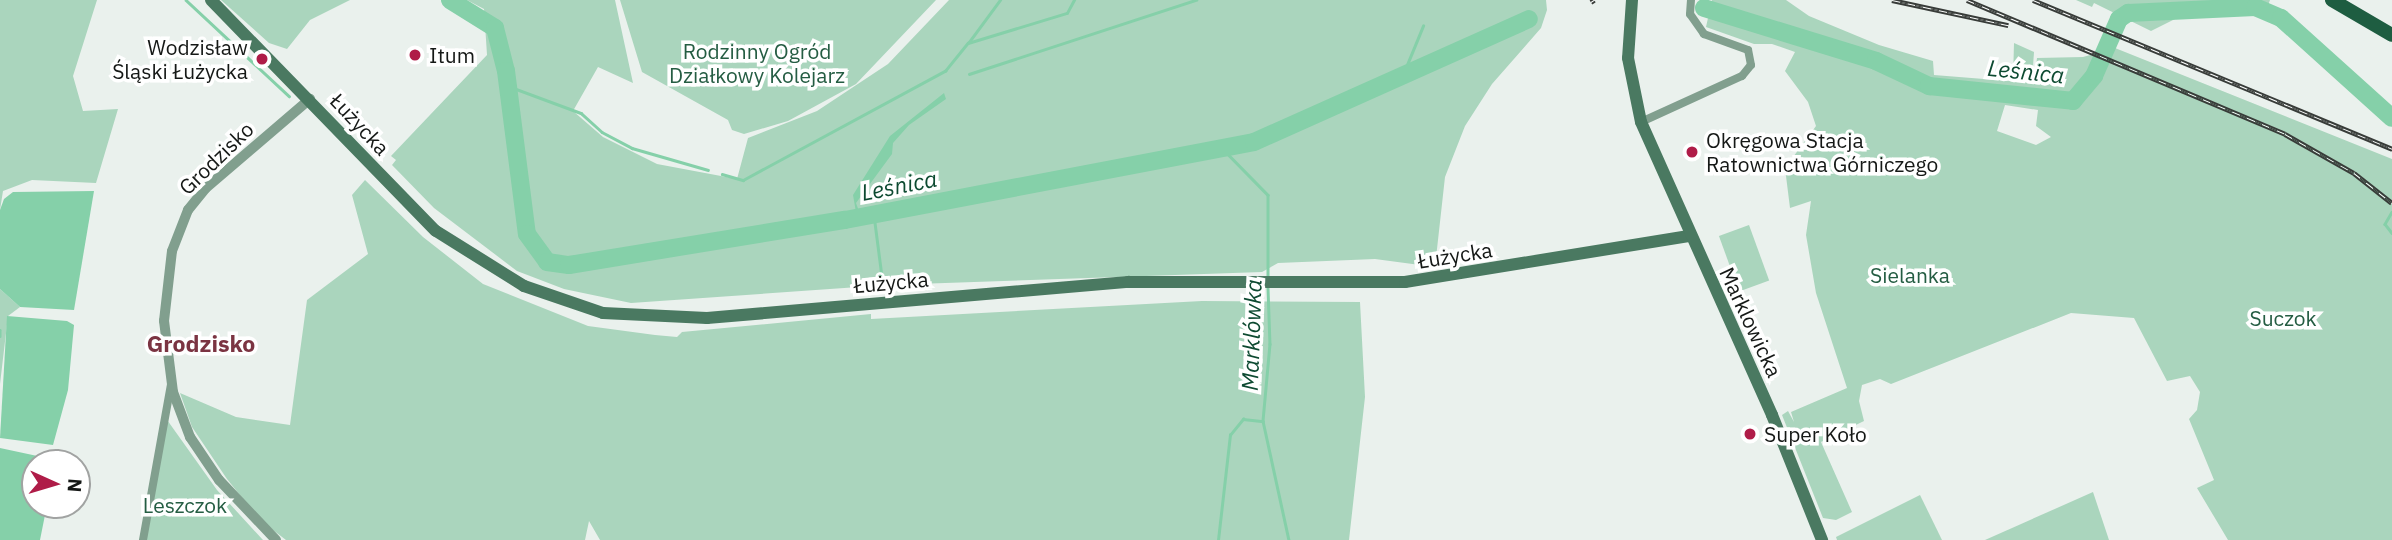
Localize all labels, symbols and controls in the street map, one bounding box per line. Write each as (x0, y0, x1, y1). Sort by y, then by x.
place label: Wodzisław Śląski Łużycka (112, 34, 248, 84)
park label: Rodzinny Ogród Działkowy Kolejarz (669, 38, 845, 88)
place label: Itum (429, 42, 475, 68)
marker: Itum (407, 47, 423, 63)
marker: Wodzisław Śląski Łużycka (254, 51, 270, 67)
water label: Leśnica (1986, 53, 2066, 89)
street label: Łużycka (325, 88, 395, 160)
street label: Grodzisko (174, 116, 258, 200)
place label: Okręgowa Stacja Ratownictwa Górniczego (1706, 127, 1938, 177)
marker: Okręgowa Stacja Ratownictwa Górniczego (1684, 144, 1700, 160)
water label: Leśnica (859, 164, 939, 206)
street label: Łużycka (1416, 237, 1494, 273)
park label: Sielanka (1870, 262, 1950, 288)
street label: Marklowicka (1715, 263, 1787, 381)
street label: Łużycka (852, 266, 930, 298)
water label: Marklówka (1235, 279, 1267, 391)
park label: Suczok (2249, 305, 2317, 331)
district label: Grodzisko (147, 329, 255, 357)
place label: Super Koło (1764, 421, 1867, 447)
marker: Super Koło (1742, 426, 1758, 442)
north arrow (21, 449, 91, 519)
text: N (63, 478, 87, 493)
park label: Leszczok (143, 492, 227, 518)

